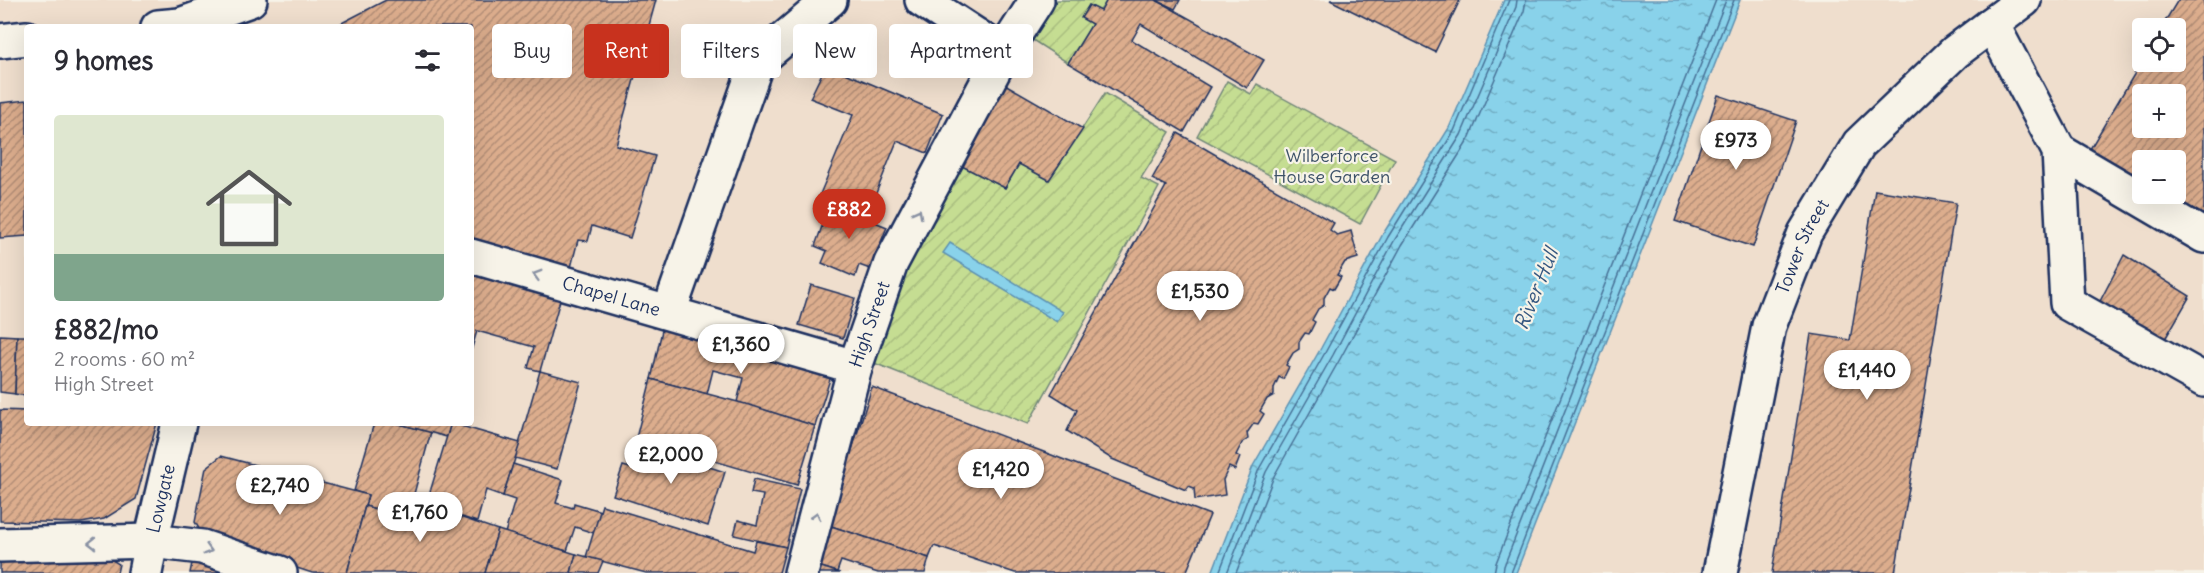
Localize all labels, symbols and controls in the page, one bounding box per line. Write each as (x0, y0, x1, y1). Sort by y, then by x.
map controls (2132, 18, 2186, 204)
button: locate (2132, 18, 2186, 72)
chip: Buy (492, 24, 572, 78)
chip: Rent (584, 24, 669, 78)
chip: Filters (681, 24, 781, 78)
chip: New (793, 24, 877, 78)
chip: Apartment (889, 24, 1033, 78)
text: 9 homes (54, 44, 153, 77)
icon: filters (411, 44, 444, 77)
button: + (2132, 84, 2186, 138)
pin: £973 (1700, 120, 1772, 171)
text: £973 (1714, 127, 1758, 152)
park label: Wilberforce House Garden (1274, 144, 1390, 188)
button: − (2132, 150, 2186, 204)
icon: home (195, 154, 303, 262)
pin: £882 (813, 189, 885, 240)
street label: Tower Street (1771, 195, 1834, 297)
text: £882 (827, 196, 871, 221)
one-way arrow (911, 209, 922, 219)
water label: River Hull (1508, 242, 1564, 333)
one-way arrow (532, 270, 543, 282)
street label: Chapel Lane (560, 271, 663, 321)
pin: £1,530 (1151, 271, 1249, 322)
street label: High Street (844, 278, 895, 370)
text: £1,530 (1171, 278, 1229, 303)
text: £882/mo (54, 313, 159, 346)
pin: £1,360 (692, 324, 790, 375)
text: £1,360 (712, 331, 770, 356)
text: 2 rooms · 60 m² (54, 346, 195, 371)
pin: £1,440 (1818, 350, 1916, 401)
text: £1,440 (1838, 357, 1896, 382)
text: High Street (54, 371, 154, 396)
pin: £2,000 (622, 434, 720, 485)
text: £2,000 (638, 441, 704, 466)
pin: £1,420 (952, 449, 1050, 500)
text: £1,420 (972, 456, 1030, 481)
street label: Lowgate (141, 462, 180, 535)
pin: £2,740 (231, 465, 329, 516)
text: £2,740 (250, 472, 310, 497)
pin: £1,760 (371, 492, 469, 543)
text: £1,760 (392, 499, 448, 524)
one-way arrow (809, 512, 822, 522)
one-way arrow (88, 536, 97, 549)
one-way arrow (202, 543, 213, 555)

